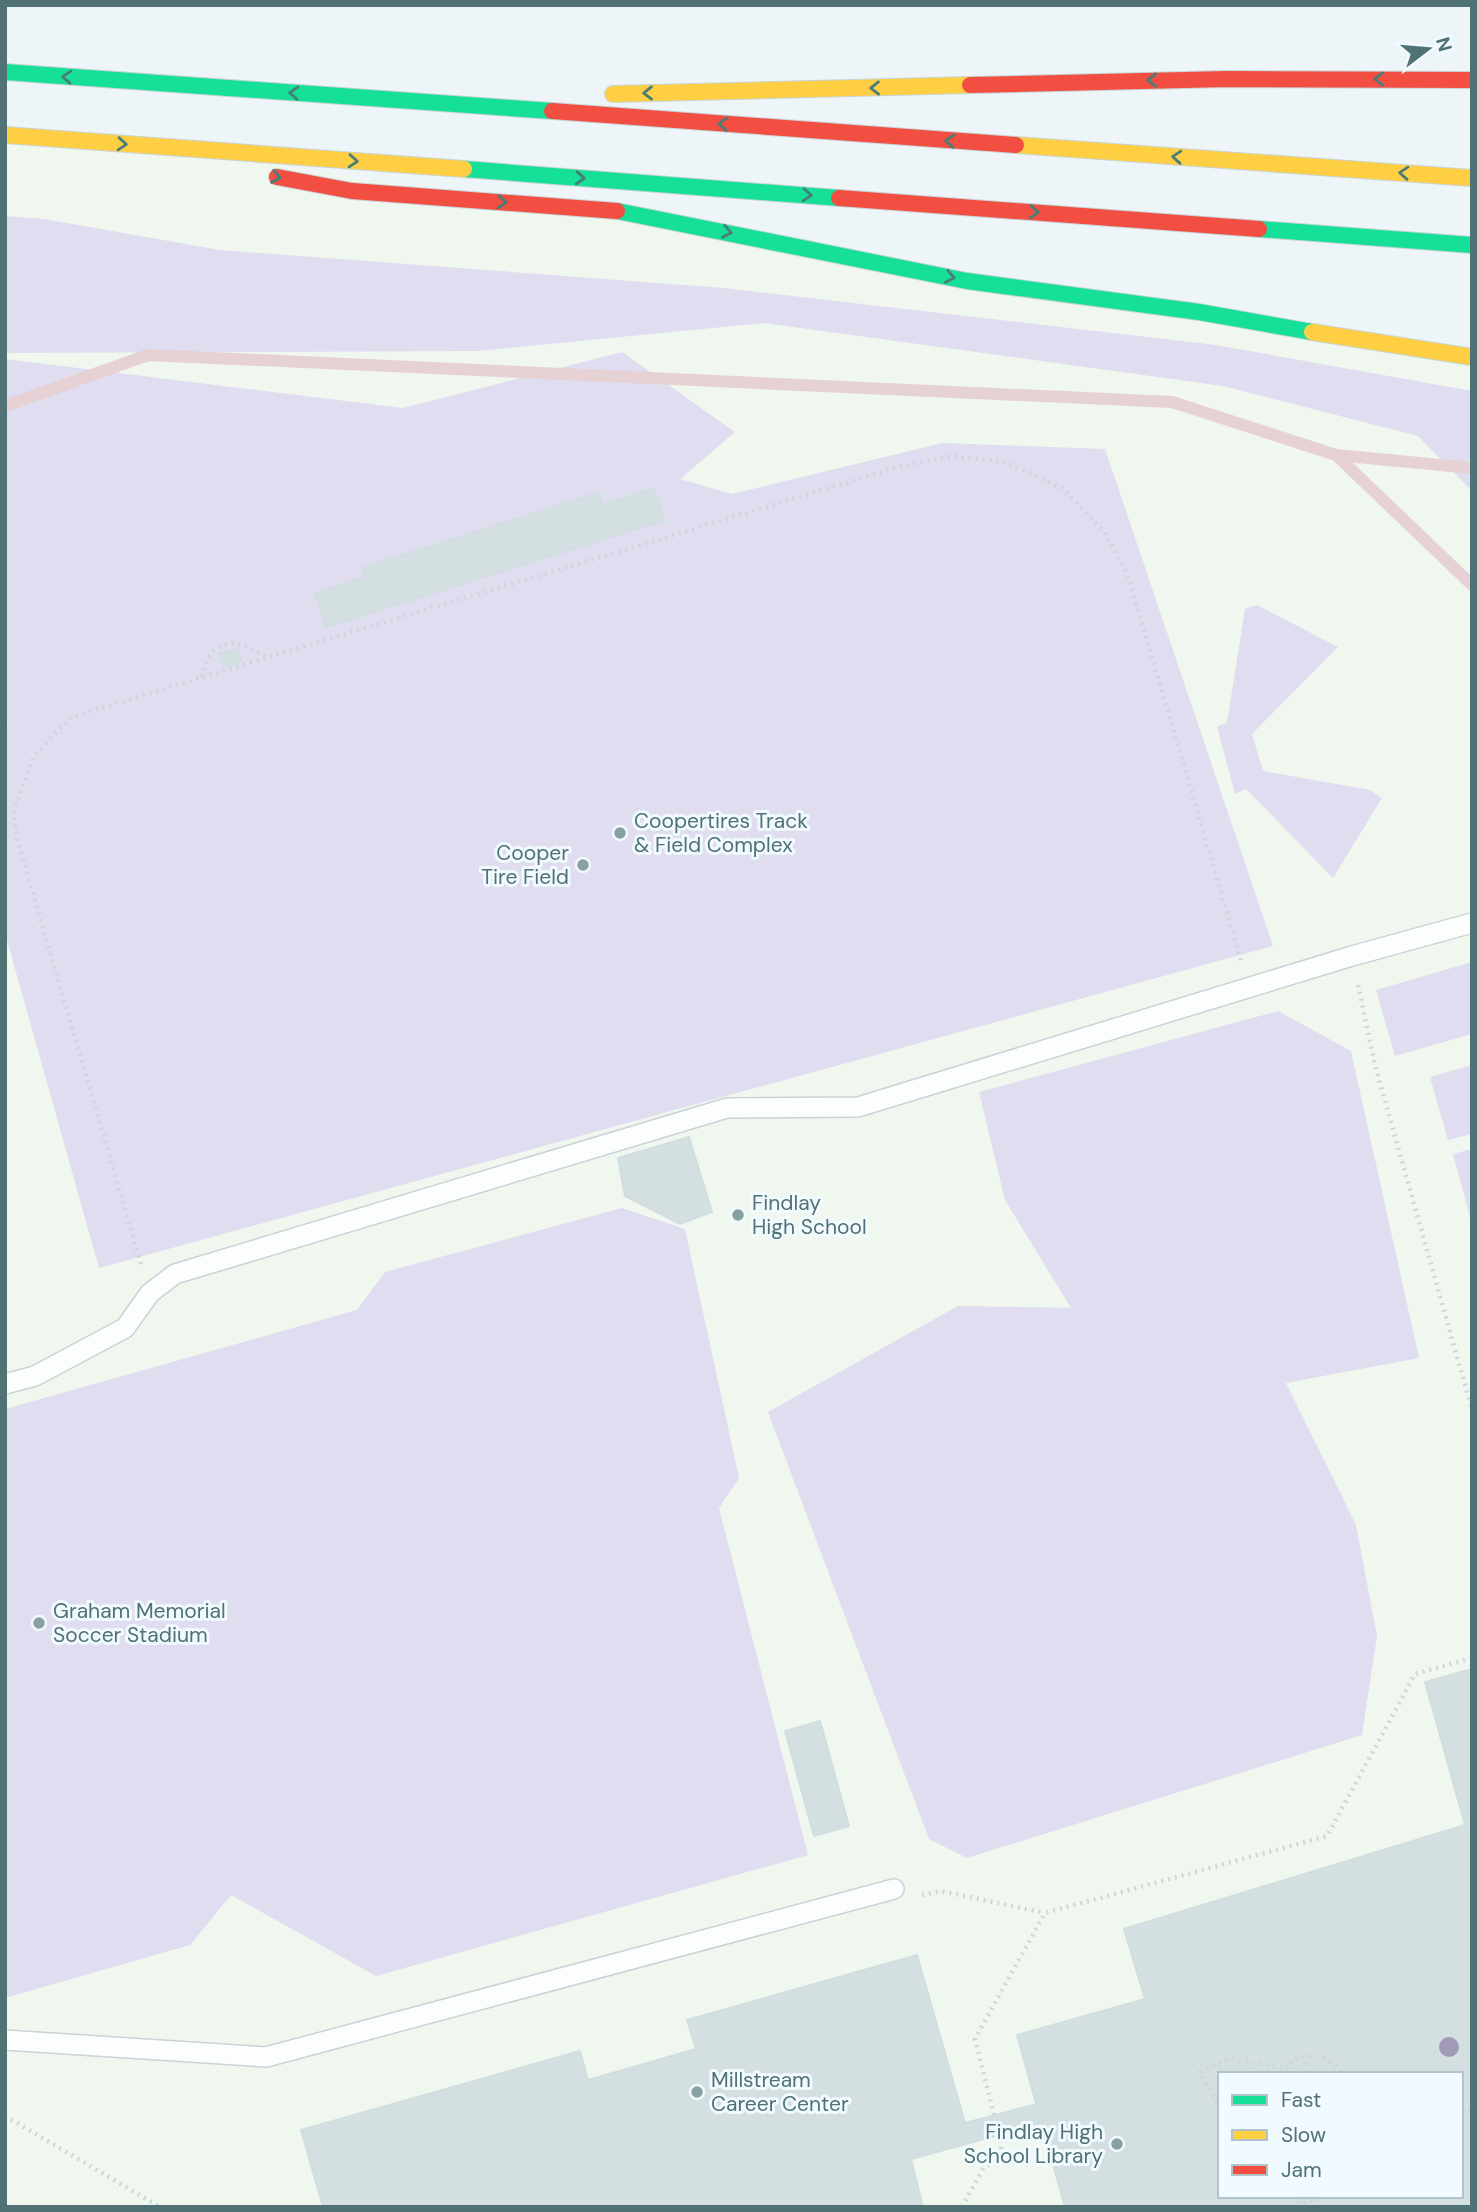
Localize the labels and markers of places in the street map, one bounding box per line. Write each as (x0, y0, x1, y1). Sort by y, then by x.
place label: Coopertires Track & Field Complex (634, 807, 808, 859)
marker: Coopertires Track & Field Complex (612, 825, 628, 841)
place label: Cooper Tire Field (481, 839, 569, 891)
marker: Cooper Tire Field (575, 857, 591, 873)
place label: Findlay High School (752, 1189, 867, 1241)
marker: Findlay High School (730, 1207, 746, 1223)
place label: Graham Memorial Soccer Stadium (53, 1597, 226, 1649)
marker: Graham Memorial Soccer Stadium (31, 1615, 47, 1631)
place label: Millstream Career Center (711, 2066, 849, 2118)
marker: Millstream Career Center (689, 2084, 705, 2100)
place label: Findlay High School Library (964, 2118, 1103, 2170)
marker: Findlay High School Library (1109, 2136, 1125, 2152)

